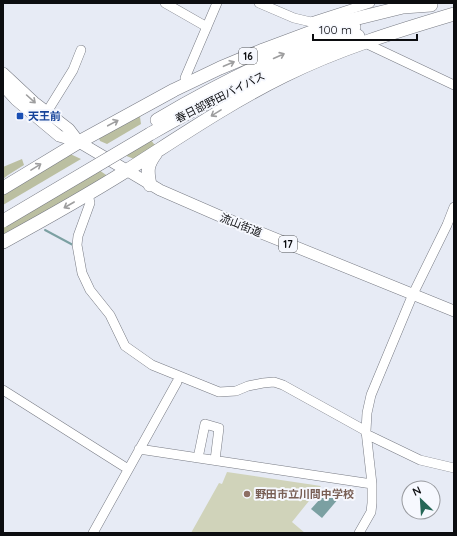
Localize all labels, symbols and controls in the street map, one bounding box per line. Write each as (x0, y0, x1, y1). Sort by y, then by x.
scale bar (313, 16, 417, 42)
text: 100 m (319, 22, 352, 37)
road number: 16 (239, 48, 257, 64)
one-way arrow (273, 52, 285, 59)
one-way arrow (222, 60, 234, 68)
street label: 春日部野田バイパス (173, 68, 267, 126)
one-way arrow (26, 95, 37, 104)
place label: 天王前 (28, 109, 61, 123)
one-way arrow (210, 110, 222, 118)
marker: 天王前 (15, 111, 25, 121)
one-way arrow (107, 119, 119, 127)
one-way arrow (30, 163, 42, 171)
one-way arrow (63, 202, 75, 210)
street label: 流山街道 (218, 210, 264, 240)
road number: 17 (279, 236, 297, 252)
north arrow (401, 480, 441, 520)
text: N (410, 483, 423, 499)
place label: 野田市立川間中学校 (255, 487, 354, 501)
marker: 野田市立川間中学校 (242, 489, 252, 499)

